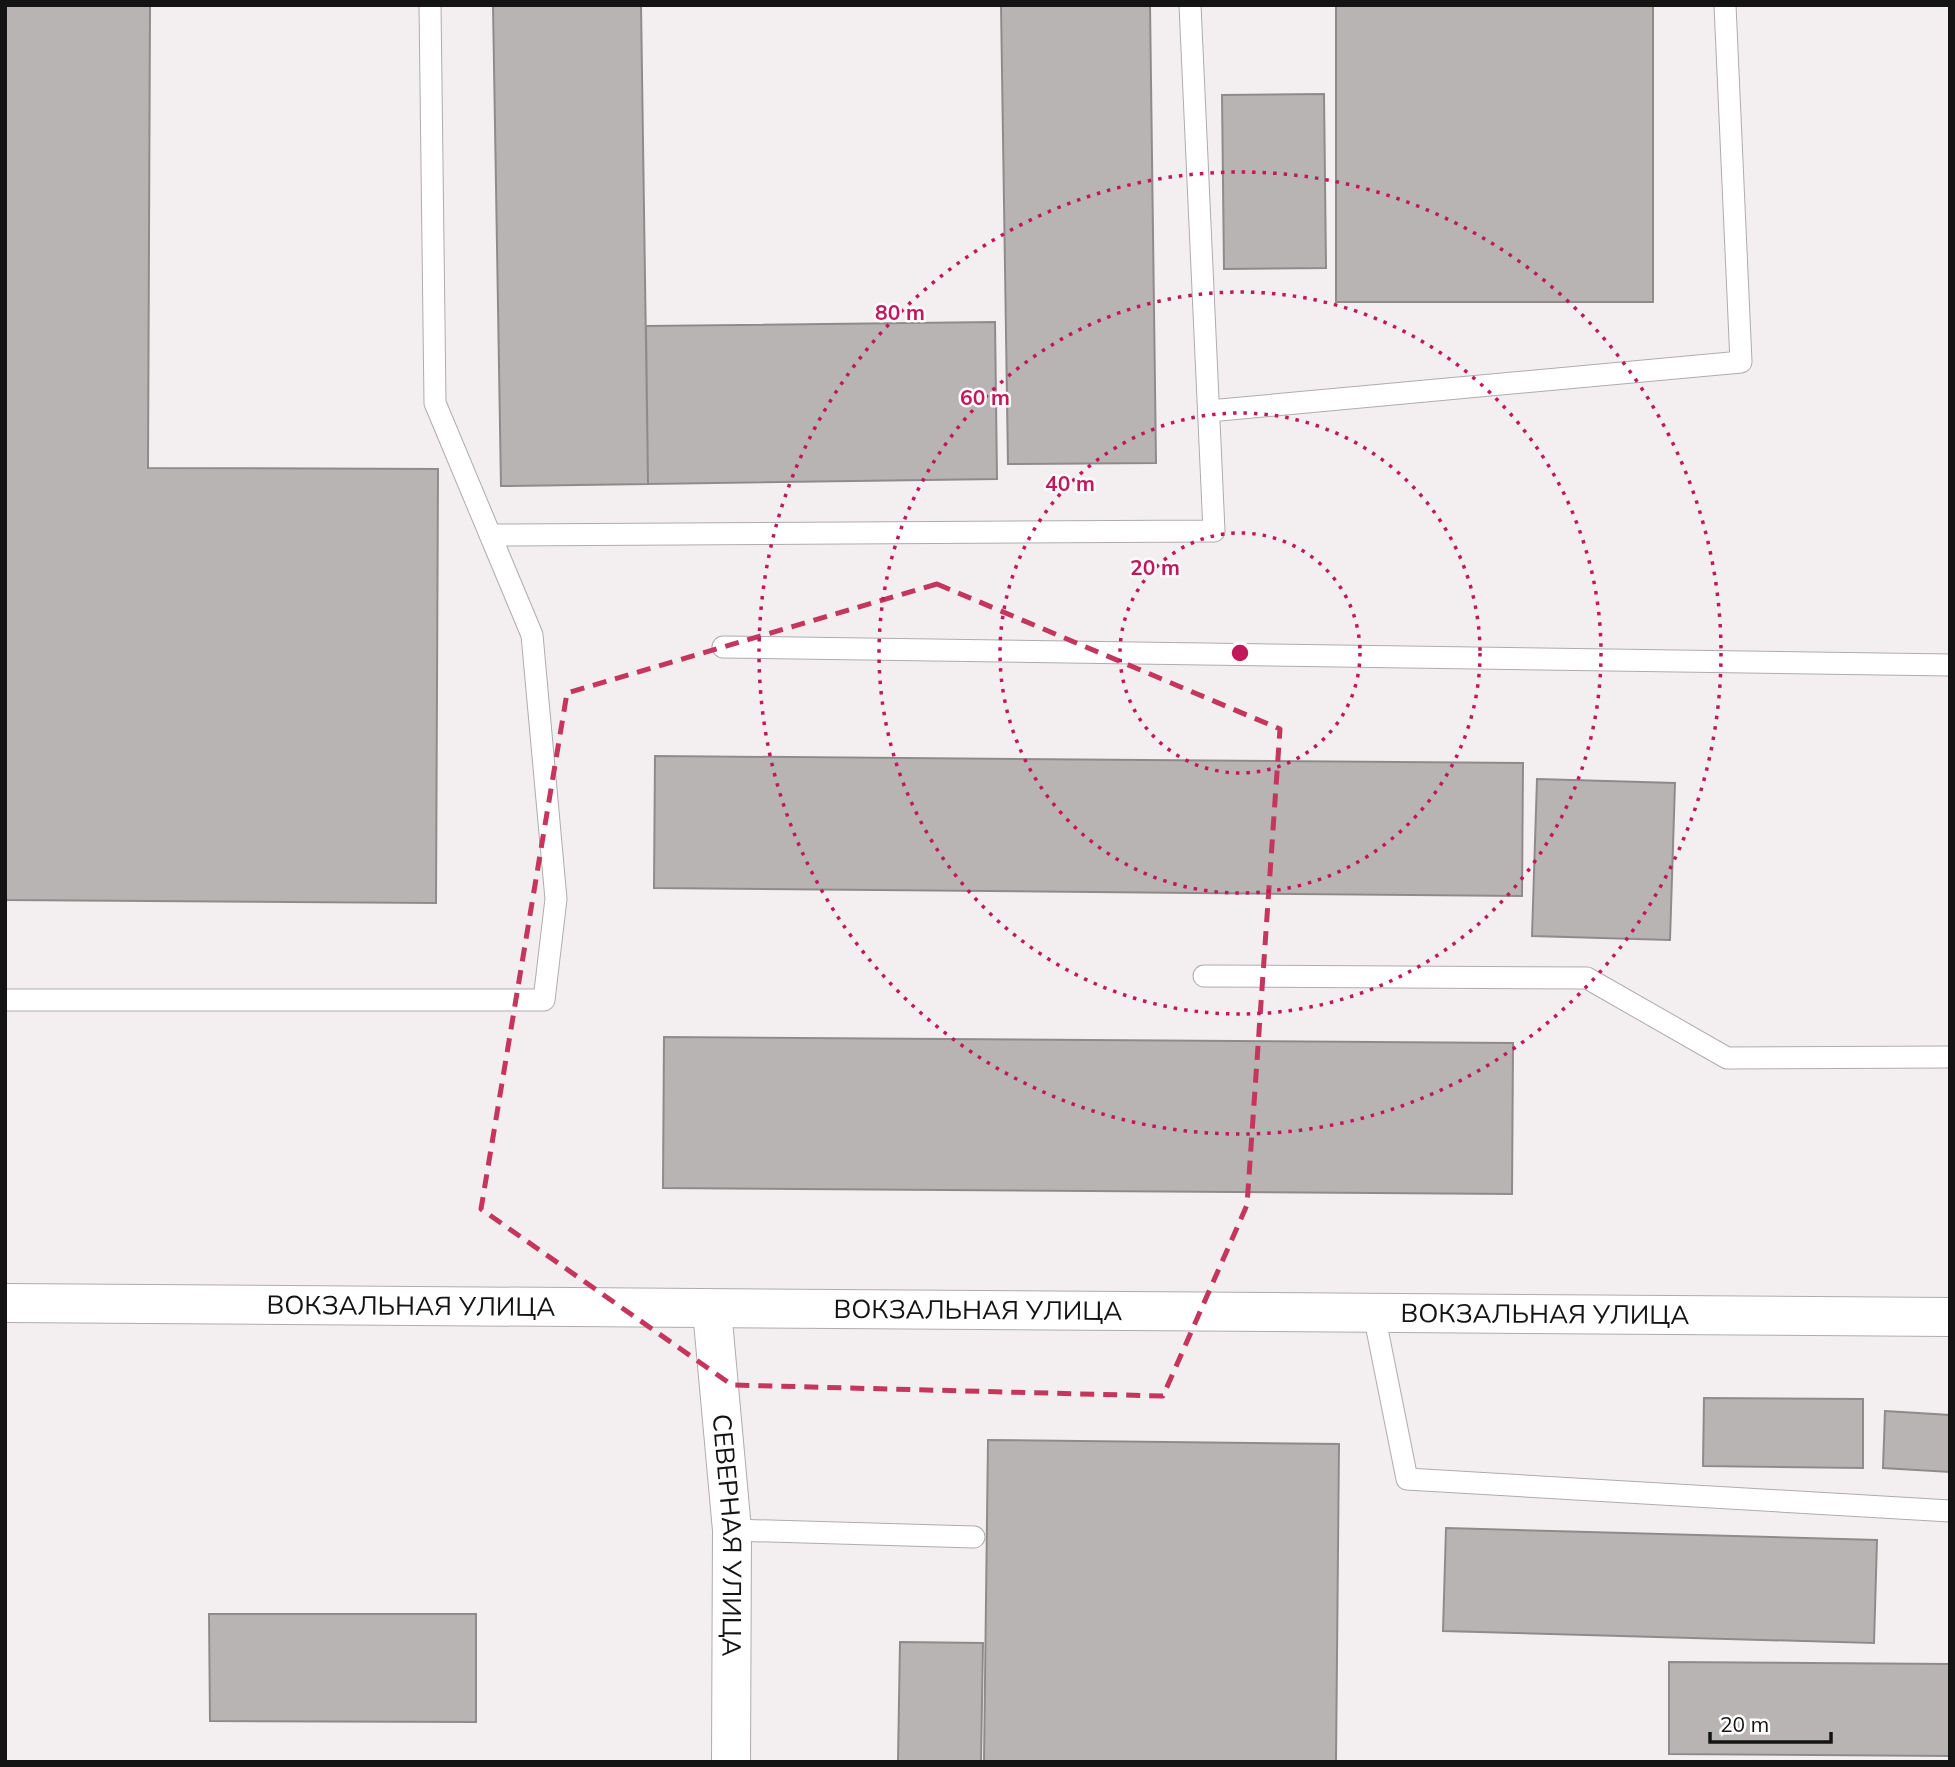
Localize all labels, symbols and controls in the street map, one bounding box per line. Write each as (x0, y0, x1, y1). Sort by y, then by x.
text: 80 m (875, 299, 925, 325)
text: 60 m (960, 384, 1010, 410)
text: 40 m (1045, 470, 1095, 496)
text: 20 m (1130, 554, 1180, 580)
centre of rings (1228, 641, 1252, 665)
street label: ВОКЗАЛЬНАЯ УЛИЦА (266, 1288, 556, 1323)
street label: ВОКЗАЛЬНАЯ УЛИЦА (833, 1292, 1123, 1327)
street label: ВОКЗАЛЬНАЯ УЛИЦА (1400, 1296, 1690, 1331)
street label: СЕВЕРНАЯ УЛИЦА (706, 1412, 749, 1657)
scale bar (1710, 1700, 1831, 1744)
text: 20 m (1720, 1711, 1769, 1737)

